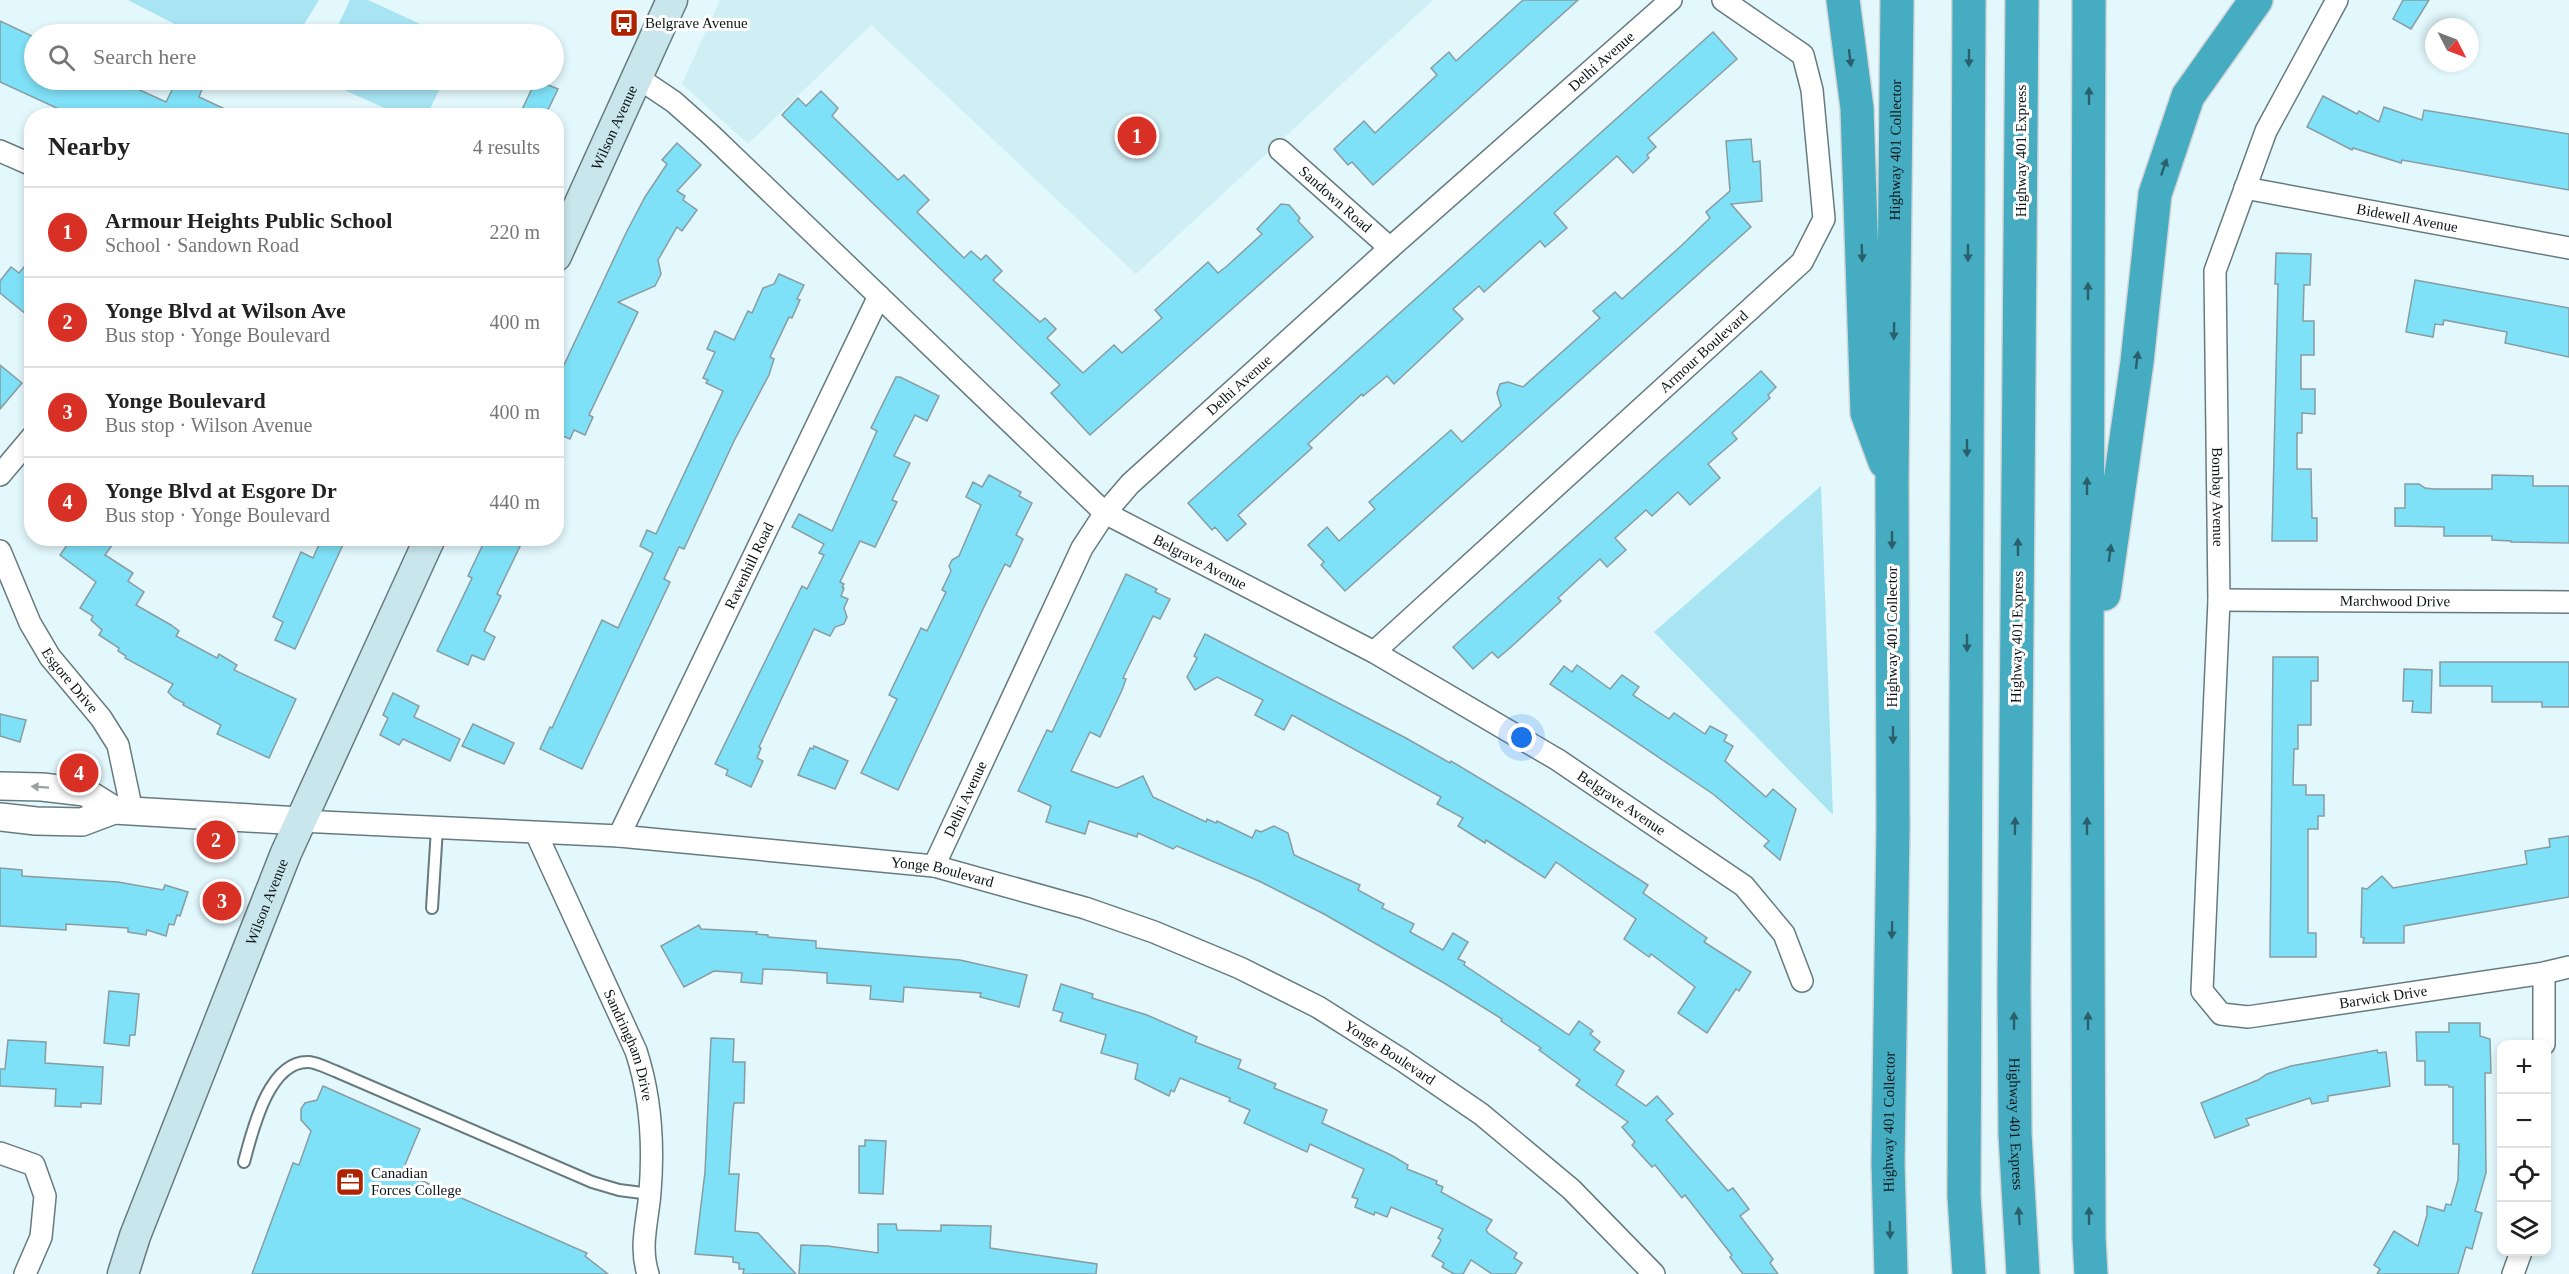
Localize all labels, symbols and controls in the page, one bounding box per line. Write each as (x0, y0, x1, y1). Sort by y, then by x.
bus stop icon: Belgrave Avenue (608, 7, 640, 39)
place label: Belgrave Avenue (645, 15, 748, 31)
north arrow (2425, 18, 2479, 72)
search box (24, 24, 564, 90)
street label: Delhi Avenue (1565, 28, 1638, 95)
icon: search (45, 41, 78, 74)
text: Search here (93, 44, 196, 69)
one-way arrow (1846, 49, 1855, 68)
one-way arrow (1964, 49, 1974, 68)
street label: Highway 401 Collector (1887, 80, 1904, 221)
street label: Wilson Avenue (588, 82, 640, 172)
street label: Highway 401 Express (2013, 85, 2029, 217)
one-way arrow (2084, 87, 2094, 106)
pin: 1 (1118, 114, 1156, 158)
text: Nearby (48, 132, 130, 161)
text: 4 results (473, 136, 540, 158)
one-way arrow (2159, 158, 2169, 176)
street label: Sandown Road (1296, 163, 1375, 236)
street label: Bidewell Avenue (2355, 201, 2460, 235)
text: Armour Heights Public School (105, 208, 392, 233)
text: 1 (63, 221, 73, 243)
text: 220 m (489, 221, 540, 243)
text: School · Sandown Road (105, 234, 299, 256)
one-way arrow (1857, 243, 1866, 262)
one-way arrow (1963, 244, 1973, 263)
one-way arrow (2083, 282, 2093, 301)
text: Yonge Blvd at Wilson Ave (105, 298, 346, 323)
street label: Armour Boulevard (1656, 307, 1751, 396)
text: 2 (63, 311, 73, 333)
text: 400 m (489, 311, 540, 333)
one-way arrow (1889, 322, 1899, 341)
text: Bus stop · Yonge Boulevard (105, 324, 330, 346)
one-way arrow (2132, 350, 2141, 369)
street label: Delhi Avenue (1203, 351, 1275, 419)
text: Yonge Boulevard (105, 388, 266, 413)
text: 3 (63, 401, 73, 423)
text: 400 m (489, 401, 540, 423)
text: Bus stop · Wilson Avenue (105, 414, 312, 436)
one-way arrow (1962, 439, 1972, 458)
street label: Bombay Avenue (2209, 447, 2226, 547)
one-way arrow (2082, 477, 2092, 496)
text: Yonge Blvd at Esgore Dr (105, 478, 337, 503)
text: 4 (63, 491, 73, 513)
text: 440 m (489, 491, 540, 513)
text: Bus stop · Yonge Boulevard (105, 504, 330, 526)
street label: Ravenhill Road (722, 520, 777, 611)
street label: Belgrave Avenue (1151, 531, 1249, 593)
one-way arrow (1887, 531, 1897, 550)
one-way arrow (2013, 537, 2023, 556)
one-way arrow (2105, 543, 2114, 562)
street label: Highway 401 Collector (1884, 567, 1900, 707)
street label: Highway 401 Express (2008, 570, 2026, 703)
street label: Marchwood Drive (2340, 593, 2451, 609)
one-way arrow (1962, 634, 1971, 653)
street label: Esgore Drive (38, 645, 101, 716)
your location (1507, 723, 1536, 752)
one-way arrow (1888, 726, 1898, 745)
pin: 4 (60, 750, 98, 796)
street label: Delhi Avenue (941, 758, 990, 839)
street label: Belgrave Avenue (1574, 768, 1669, 839)
one-way arrow (30, 782, 49, 792)
one-way arrow (2010, 816, 2020, 835)
one-way arrow (2082, 816, 2092, 835)
pin: 2 (196, 818, 236, 862)
street label: Yonge Boulevard (890, 854, 996, 890)
street label: Wilson Avenue (243, 856, 291, 947)
pin: 3 (202, 878, 242, 924)
one-way arrow (1887, 921, 1896, 940)
street label: Barwick Drive (2338, 982, 2429, 1011)
street label: Sandringham Drive (601, 987, 656, 1102)
one-way arrow (2009, 1011, 2019, 1030)
one-way arrow (2083, 1011, 2093, 1030)
street label: Yonge Boulevard (1341, 1018, 1438, 1088)
map controls (2497, 1040, 2551, 1256)
button: + (2497, 1040, 2551, 1094)
street label: Highway 401 Collector (1880, 1051, 1898, 1193)
street label: Highway 401 Express (2006, 1058, 2026, 1191)
button: − (2497, 1094, 2551, 1148)
button: locate (2497, 1148, 2551, 1202)
place label: Canadian Forces College (371, 1165, 462, 1198)
office icon: Canadian Forces College (334, 1166, 366, 1198)
button: layers (2497, 1202, 2551, 1256)
one-way arrow (2014, 1206, 2024, 1225)
one-way arrow (2084, 1206, 2094, 1225)
one-way arrow (1885, 1221, 1894, 1240)

